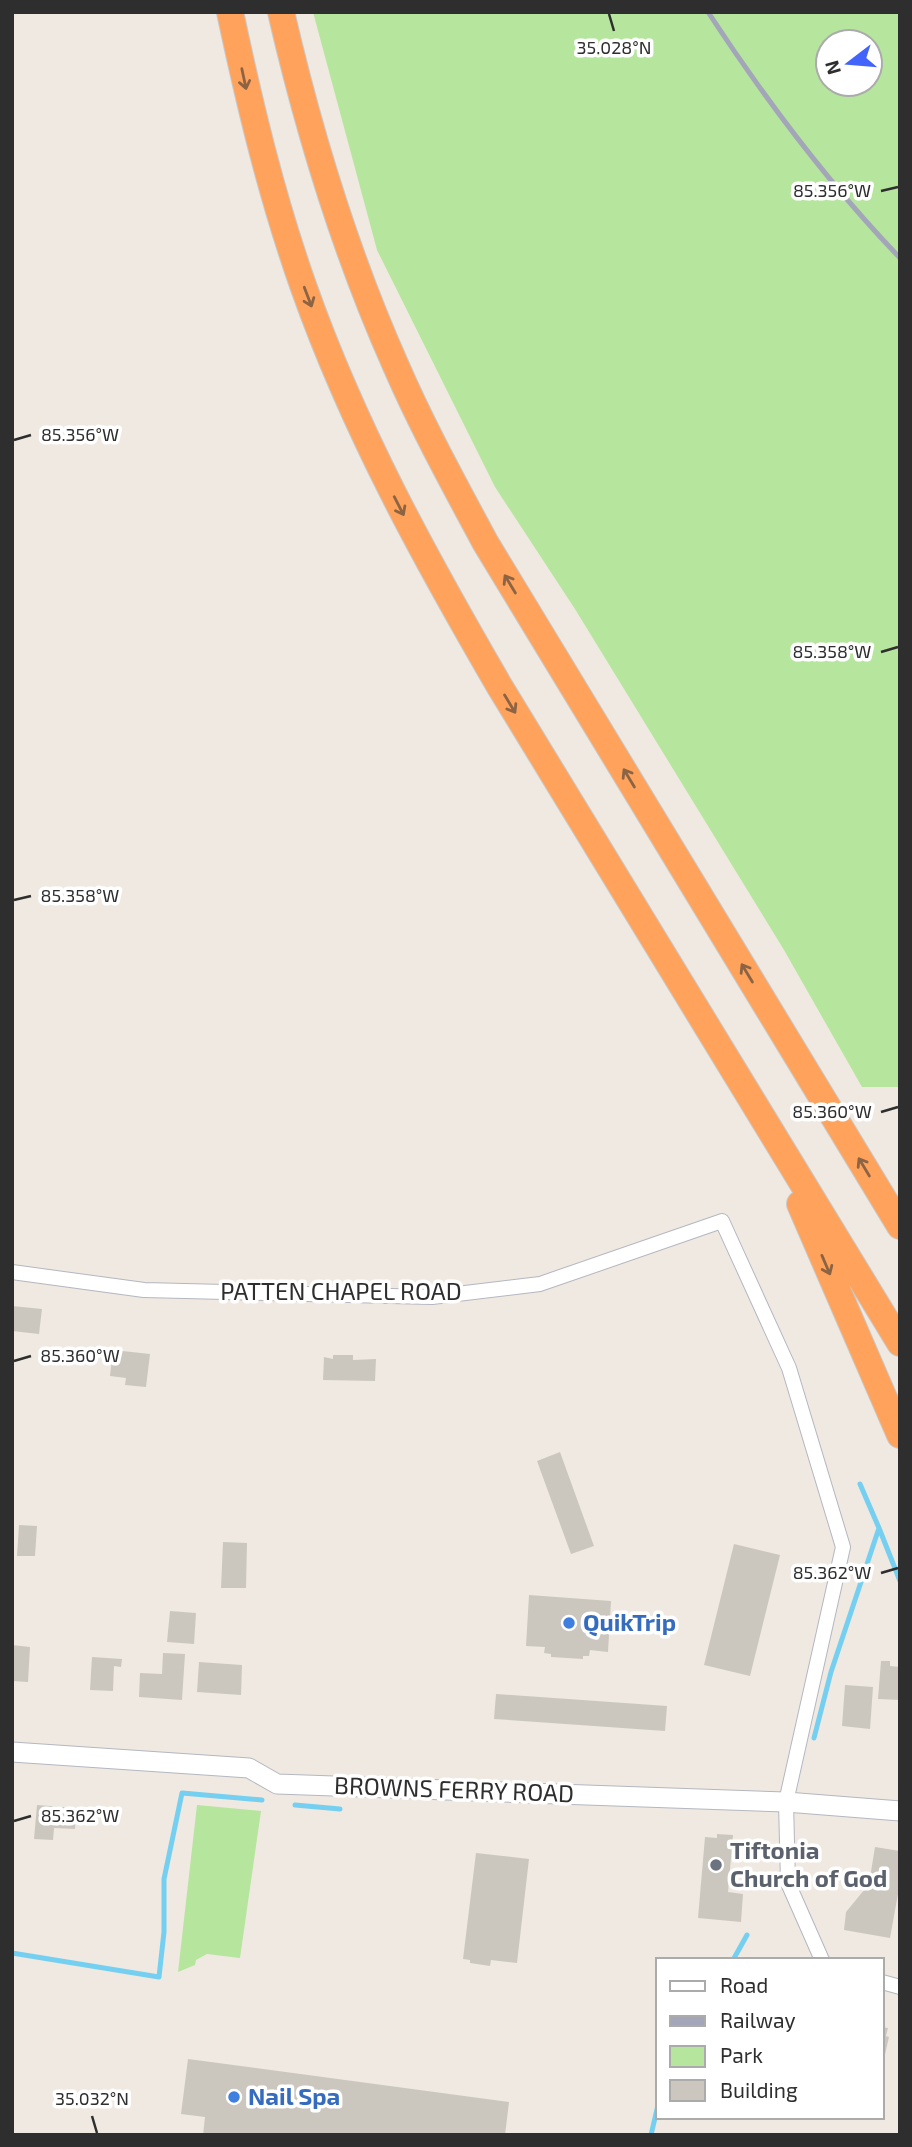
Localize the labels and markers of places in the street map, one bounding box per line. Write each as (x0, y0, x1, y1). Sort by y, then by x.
place label: QuikTrip (583, 1607, 676, 1637)
marker: QuikTrip (561, 1615, 577, 1631)
place label: Tiftonia Church of God (730, 1835, 887, 1892)
marker: Tiftonia Church of God (708, 1857, 724, 1873)
place label: Nail Spa (248, 2081, 340, 2110)
marker: Nail Spa (226, 2089, 242, 2105)

